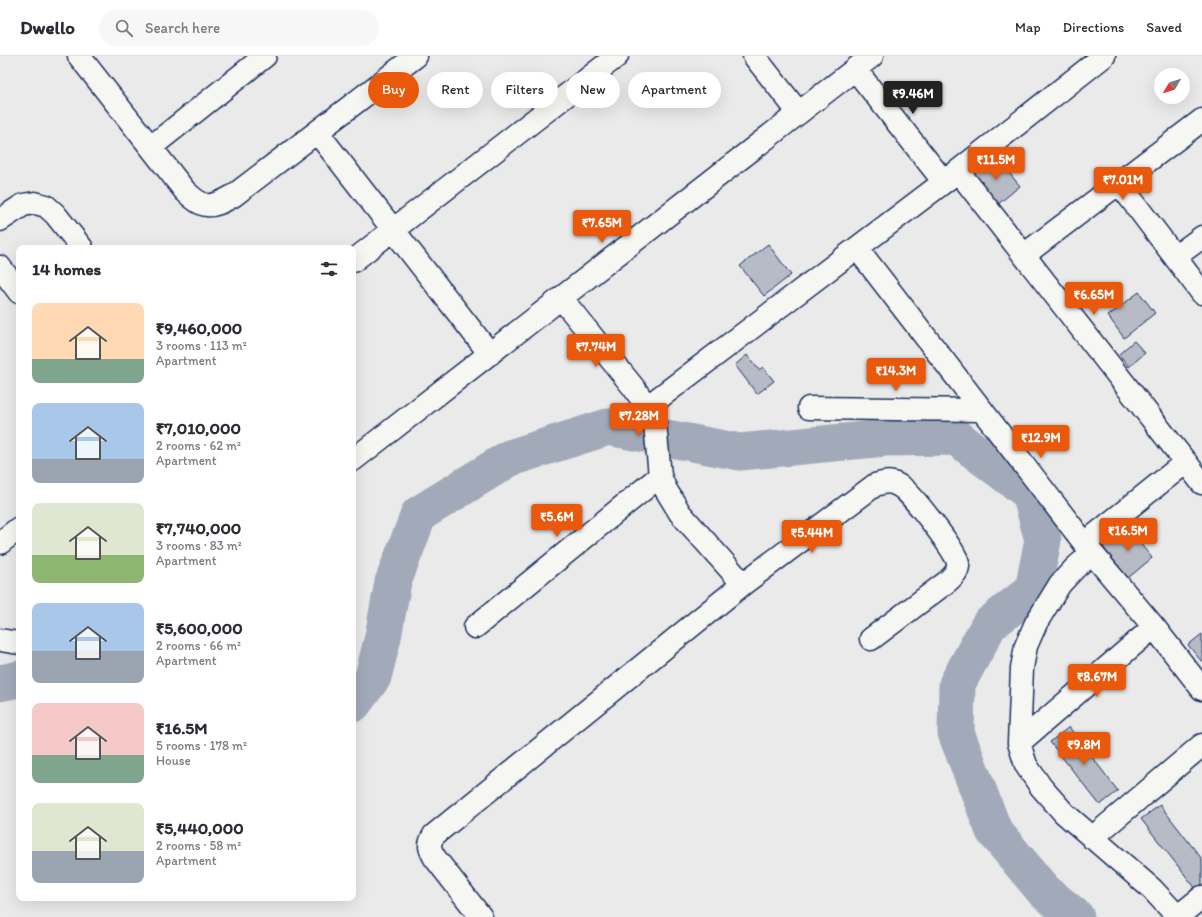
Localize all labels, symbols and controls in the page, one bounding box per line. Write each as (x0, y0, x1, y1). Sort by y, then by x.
search box (99, 10, 379, 46)
text: Dwello (20, 16, 75, 39)
icon: search (113, 17, 135, 39)
text: Search here (145, 19, 220, 37)
text: Map (1015, 19, 1041, 36)
text: Directions (1063, 19, 1124, 36)
text: Saved (1146, 19, 1182, 36)
north arrow (1154, 68, 1190, 104)
map controls (1154, 68, 1190, 104)
chip: Buy (368, 72, 419, 108)
chip: Rent (427, 72, 483, 108)
chip: Filters (491, 72, 558, 108)
chip: New (566, 72, 620, 108)
chip: Apartment (628, 72, 721, 108)
pin: ₹9.46M (880, 81, 946, 115)
text: ₹9.46M (892, 86, 934, 101)
pin: ₹11.5M (963, 147, 1029, 181)
text: ₹11.5M (977, 152, 1015, 167)
pin: ₹7.01M (1090, 167, 1156, 201)
text: ₹7.01M (1103, 172, 1143, 187)
pin: ₹7.65M (569, 210, 635, 244)
text: ₹7.65M (582, 215, 622, 230)
icon: filters (318, 258, 340, 280)
text: 14 homes (32, 259, 101, 279)
pin: ₹6.65M (1061, 282, 1127, 316)
text: ₹6.65M (1074, 287, 1114, 302)
text: ₹9,460,000 (156, 318, 242, 338)
icon: home (64, 319, 112, 367)
pin: ₹7.74M (563, 334, 629, 368)
text: 3 rooms · 113 m² (156, 338, 247, 353)
text: ₹7.74M (576, 339, 616, 354)
text: Apartment (156, 353, 217, 368)
pin: ₹14.3M (863, 358, 929, 392)
text: ₹14.3M (876, 363, 916, 378)
pin: ₹7.28M (606, 403, 672, 437)
text: ₹7.28M (619, 408, 659, 423)
text: ₹7,010,000 (156, 418, 241, 438)
icon: home (64, 419, 112, 467)
pin: ₹12.9M (1008, 425, 1074, 459)
text: ₹12.9M (1021, 430, 1061, 445)
text: 2 rooms · 62 m² (156, 438, 241, 453)
text: Apartment (156, 453, 217, 468)
pin: ₹5.6M (529, 504, 585, 538)
text: ₹5.6M (540, 509, 574, 524)
text: ₹7,740,000 (156, 518, 241, 538)
pin: ₹16.5M (1095, 518, 1161, 552)
icon: home (64, 519, 112, 567)
pin: ₹5.44M (779, 520, 845, 554)
text: ₹16.5M (1108, 523, 1148, 538)
text: ₹5.44M (791, 525, 833, 540)
text: 3 rooms · 83 m² (156, 538, 242, 553)
text: Apartment (156, 553, 217, 568)
text: ₹5,600,000 (156, 618, 243, 638)
icon: home (64, 619, 112, 667)
text: 2 rooms · 66 m² (156, 638, 241, 653)
text: Apartment (156, 653, 217, 668)
pin: ₹8.67M (1064, 664, 1130, 698)
text: ₹8.67M (1077, 669, 1117, 684)
text: ₹16.5M (156, 718, 208, 738)
icon: home (64, 719, 112, 767)
pin: ₹9.8M (1056, 732, 1112, 766)
text: ₹9.8M (1067, 737, 1101, 752)
text: 5 rooms · 178 m² (156, 738, 247, 753)
text: House (156, 753, 191, 768)
text: ₹5,440,000 (156, 818, 244, 838)
icon: home (64, 819, 112, 867)
text: 2 rooms · 58 m² (156, 838, 241, 853)
text: Apartment (156, 853, 217, 868)

